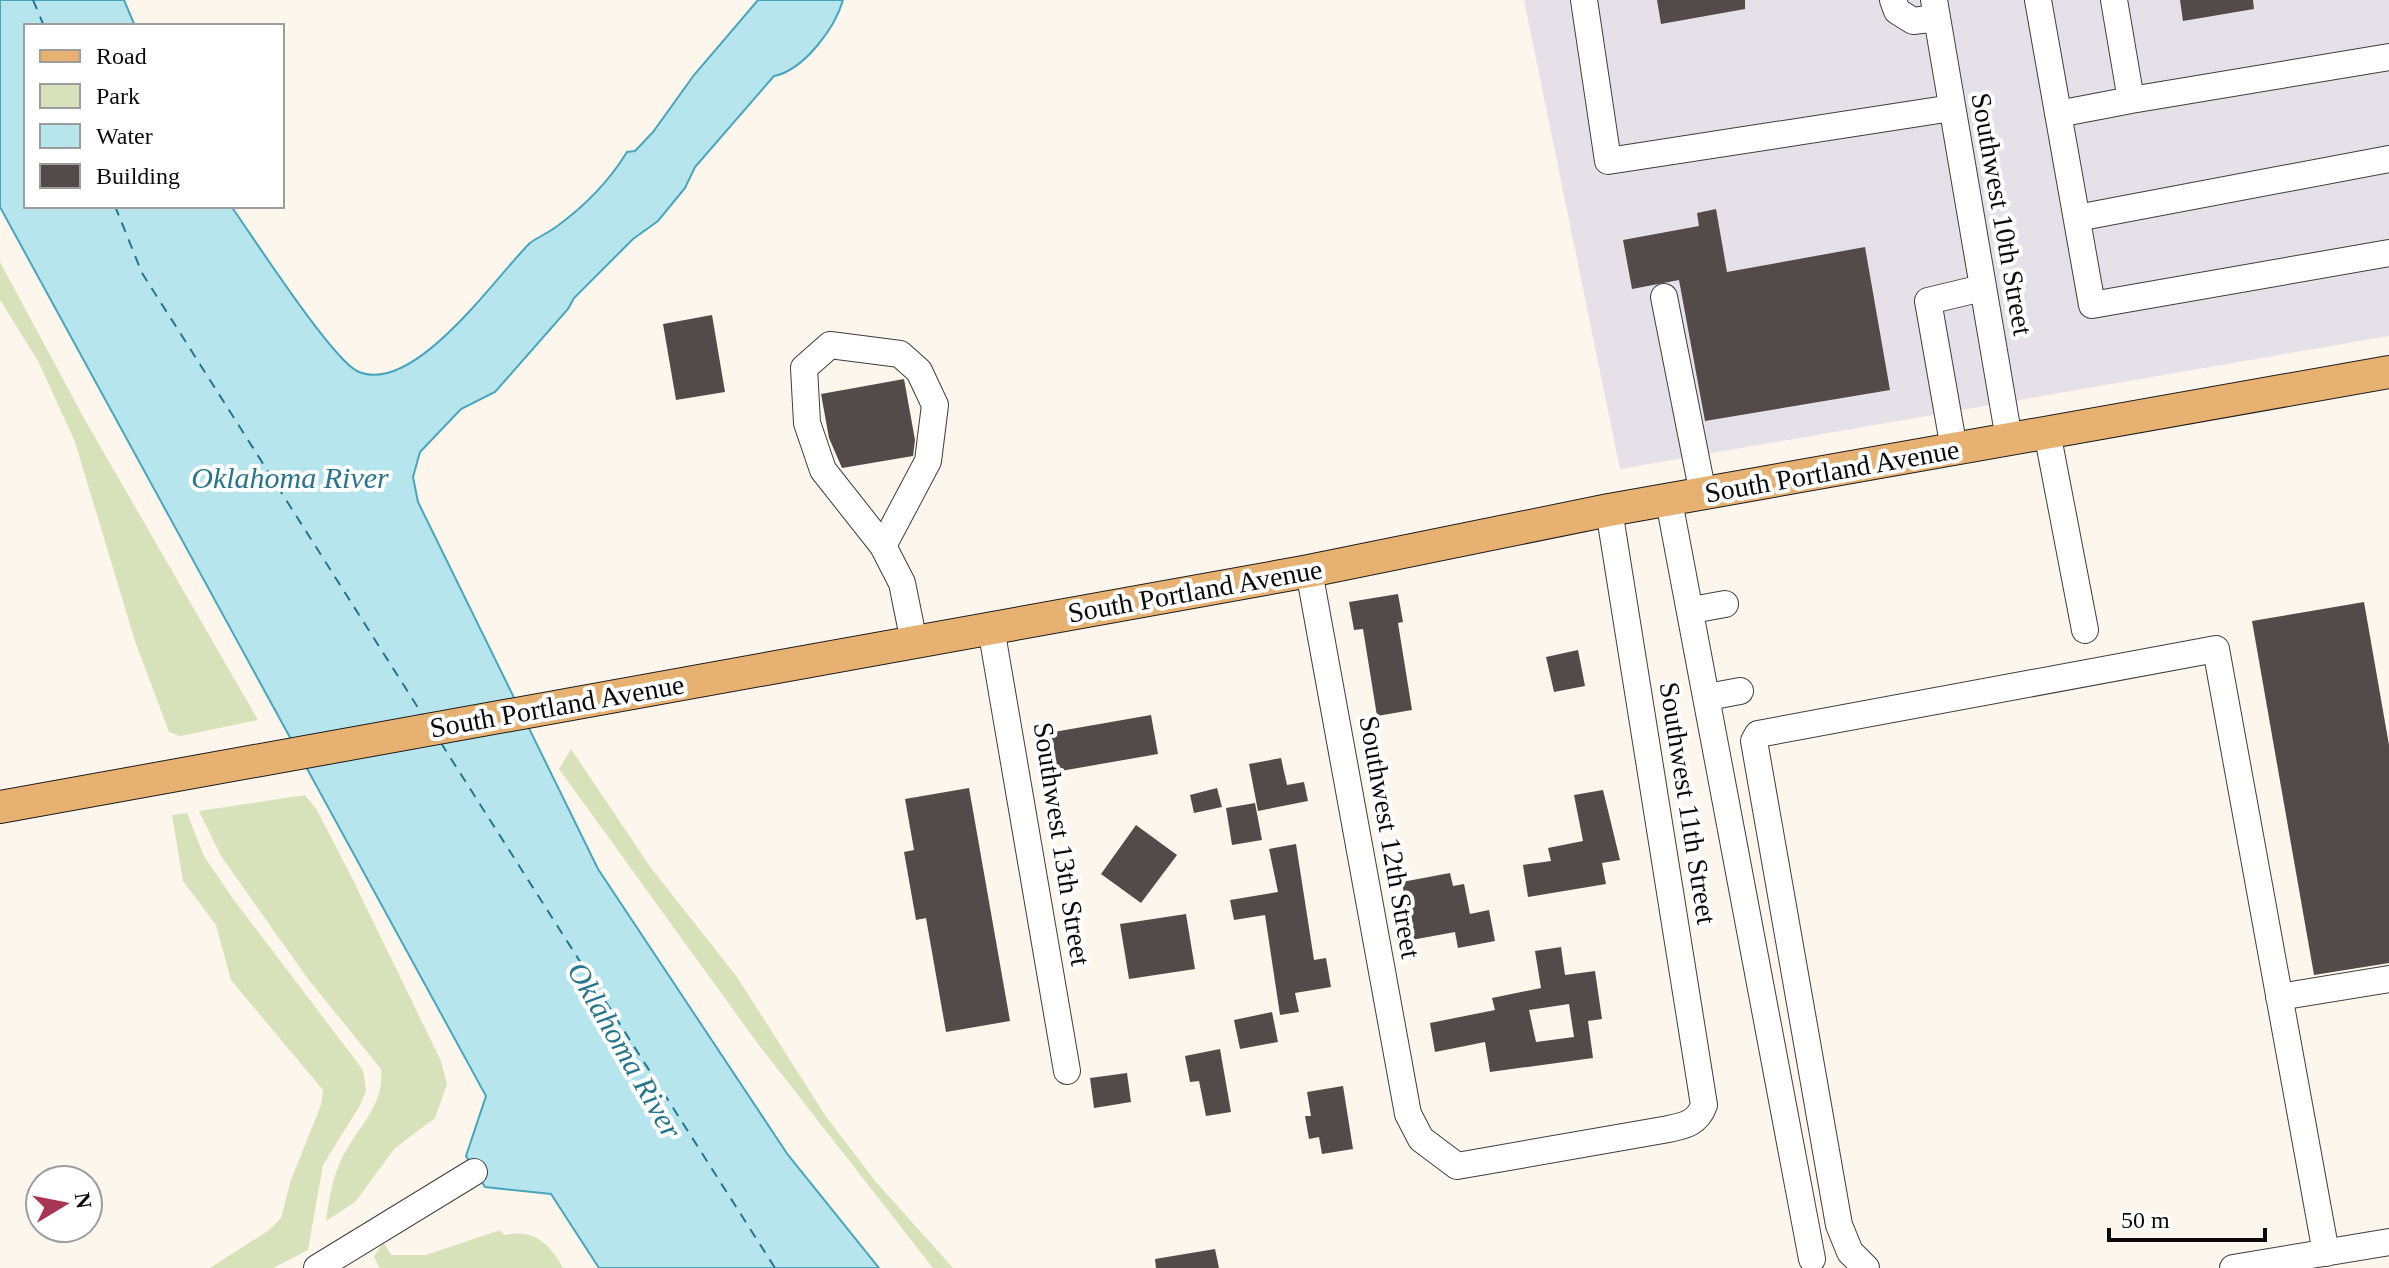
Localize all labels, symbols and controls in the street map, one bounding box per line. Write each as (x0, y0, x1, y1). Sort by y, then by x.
legend (24, 24, 284, 208)
text: Road (96, 43, 147, 69)
text: Park (96, 83, 140, 109)
street label: Southwest 10th Street (1965, 90, 2039, 338)
text: Water (96, 123, 153, 149)
text: Building (96, 163, 180, 189)
street label: South Portland Avenue (1702, 433, 1962, 509)
water label: Oklahoma River (191, 461, 389, 494)
street label: South Portland Avenue (1065, 553, 1325, 629)
street label: South Portland Avenue (427, 668, 687, 744)
street label: Southwest 11th Street (1654, 680, 1722, 926)
street label: Southwest 12th Street (1353, 713, 1427, 961)
street label: Southwest 13th Street (1027, 720, 1097, 968)
water label: Oklahoma River (561, 956, 689, 1144)
north arrow (24, 1164, 104, 1244)
text: N (70, 1191, 97, 1211)
scale bar (2109, 1192, 2265, 1242)
text: 50 m (2121, 1207, 2170, 1233)

